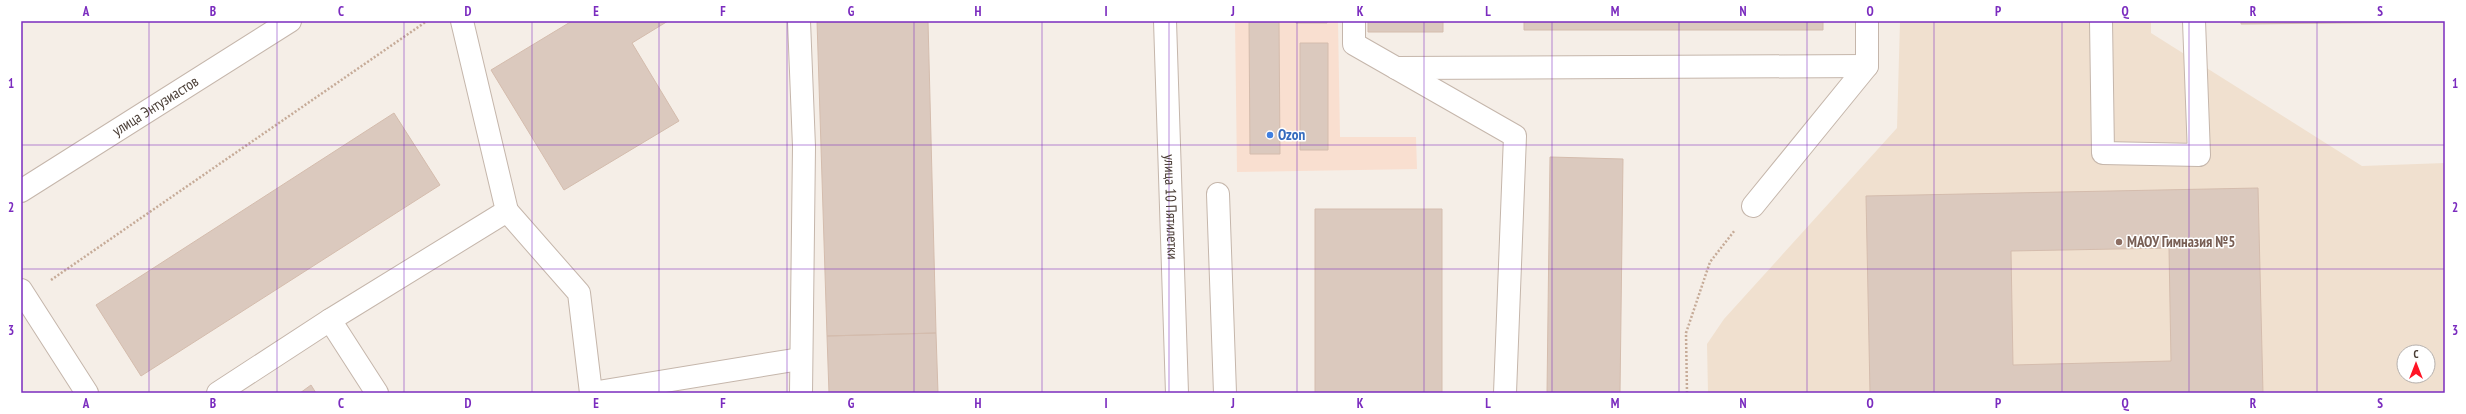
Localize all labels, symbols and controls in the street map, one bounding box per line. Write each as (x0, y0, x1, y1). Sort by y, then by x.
text: A (82, 3, 90, 20)
text: B (210, 3, 216, 20)
text: C (338, 3, 344, 20)
text: D (465, 3, 472, 20)
text: E (593, 3, 599, 20)
text: F (720, 3, 726, 20)
text: G (848, 3, 855, 20)
text: H (975, 3, 982, 20)
text: I (1104, 3, 1108, 20)
text: J (1230, 3, 1235, 20)
text: K (1357, 3, 1364, 20)
text: L (1485, 3, 1491, 20)
text: M (1611, 3, 1620, 20)
text: N (1739, 3, 1747, 20)
text: O (1866, 3, 1874, 20)
text: P (1995, 3, 2001, 20)
text: Q (2121, 3, 2129, 20)
text: R (2250, 3, 2257, 20)
text: S (2377, 3, 2383, 20)
street label: улица Энтузиастов (109, 71, 202, 140)
text: 1 (8, 75, 14, 92)
text: 1 (2452, 75, 2458, 92)
place label: Ozon (1278, 125, 1305, 144)
marker: Ozon (1265, 130, 1275, 140)
street label: улица 10 Пятилетки (1160, 154, 1183, 260)
text: 2 (8, 199, 14, 216)
text: 2 (2452, 199, 2458, 216)
place label: МАОУ Гимназия №5 (2127, 232, 2235, 251)
marker: МАОУ Гимназия №5 (2114, 237, 2124, 247)
text: 3 (8, 322, 14, 339)
text: 3 (2452, 322, 2458, 339)
north arrow (2396, 344, 2436, 384)
text: С (2413, 347, 2419, 361)
text: A (82, 395, 90, 412)
text: B (210, 395, 216, 412)
text: C (338, 395, 344, 412)
text: D (465, 395, 472, 412)
text: E (593, 395, 599, 412)
text: F (720, 395, 726, 412)
text: G (848, 395, 855, 412)
text: H (975, 395, 982, 412)
text: I (1104, 395, 1108, 412)
text: J (1230, 395, 1235, 412)
text: K (1357, 395, 1364, 412)
text: L (1485, 395, 1491, 412)
text: M (1611, 395, 1620, 412)
text: N (1739, 395, 1747, 412)
text: O (1866, 395, 1874, 412)
text: P (1995, 395, 2001, 412)
text: Q (2121, 395, 2129, 412)
text: R (2250, 395, 2257, 412)
text: S (2377, 395, 2383, 412)

